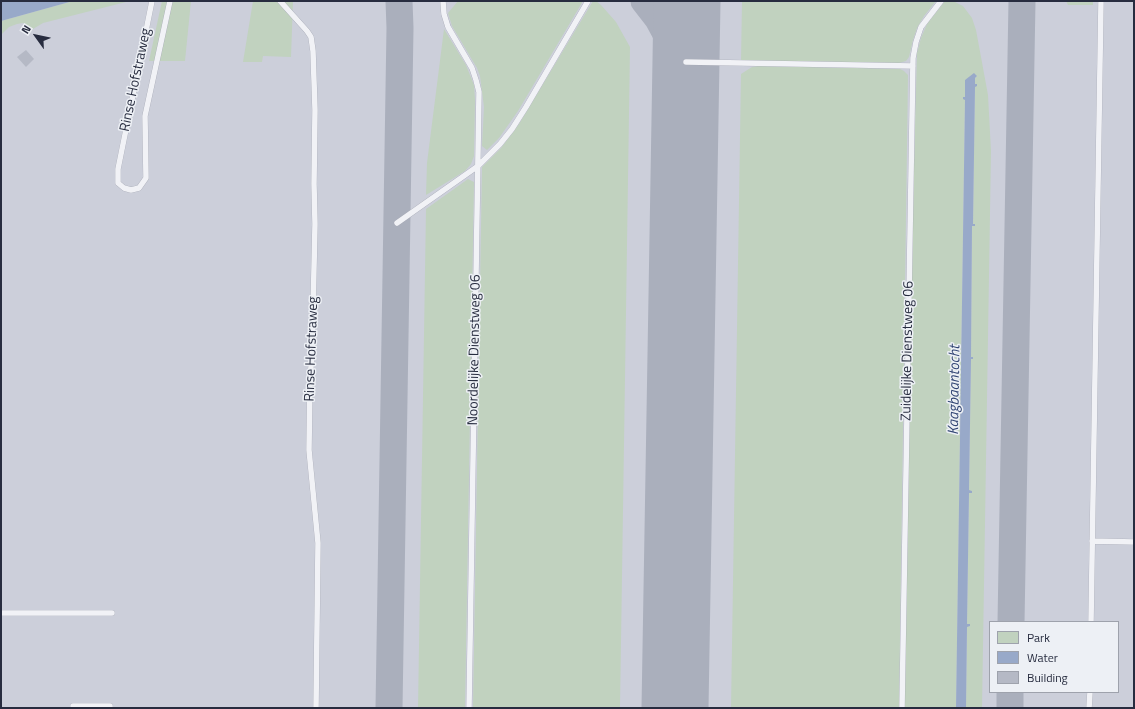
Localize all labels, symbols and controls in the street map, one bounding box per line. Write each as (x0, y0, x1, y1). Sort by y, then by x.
north arrow (16, 16, 56, 56)
text: N (17, 22, 35, 37)
street label: Rinse Hofstraweg (117, 27, 155, 133)
street label: Noordelijke Dienstweg 06 (465, 274, 485, 426)
street label: Zuidelijke Dienstweg 06 (898, 281, 918, 421)
street label: Rinse Hofstraweg (302, 296, 322, 402)
water label: Kaagbaantocht (945, 345, 965, 435)
legend (989, 621, 1119, 693)
text: Park (1027, 628, 1050, 647)
text: Water (1027, 648, 1058, 667)
text: Building (1027, 668, 1068, 687)

